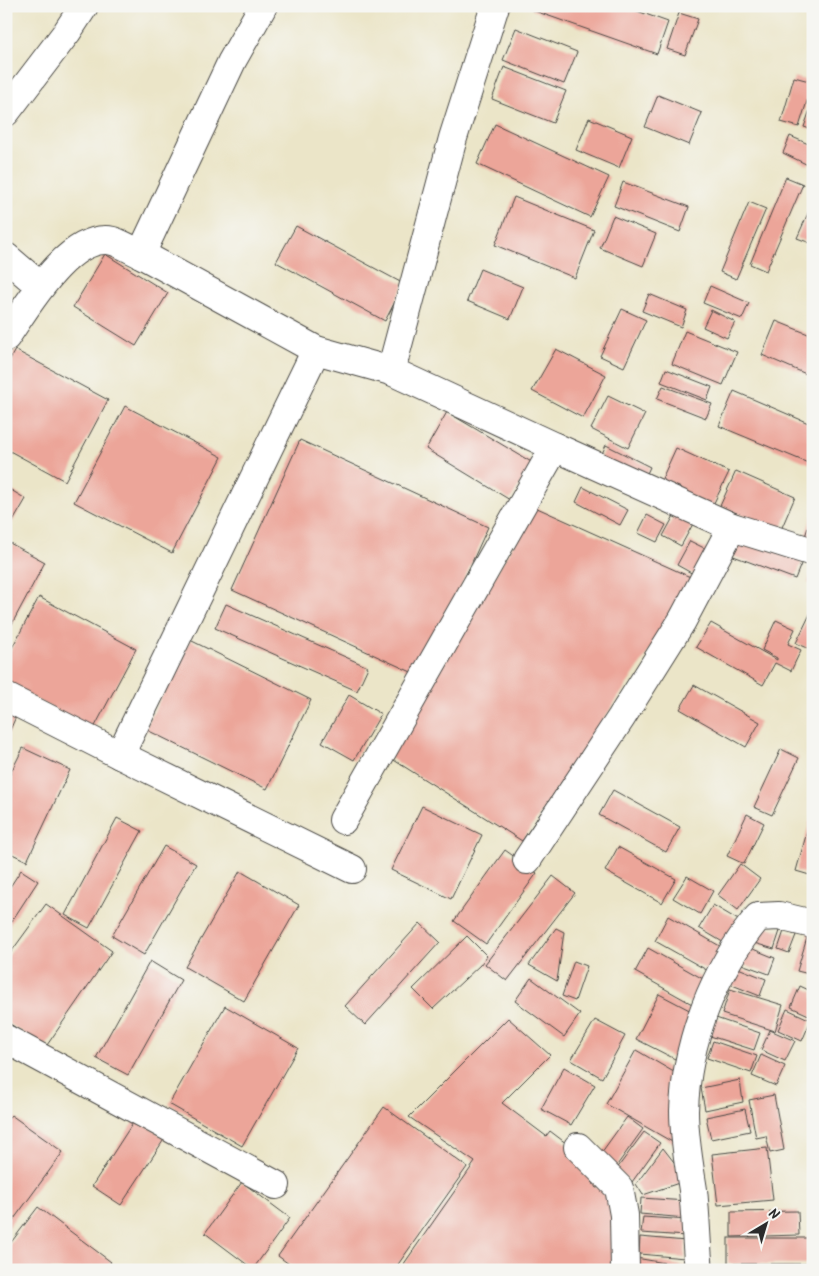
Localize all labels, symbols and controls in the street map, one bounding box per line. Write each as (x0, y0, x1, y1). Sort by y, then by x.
north arrow (742, 1198, 792, 1248)
text: N (763, 1203, 784, 1226)

